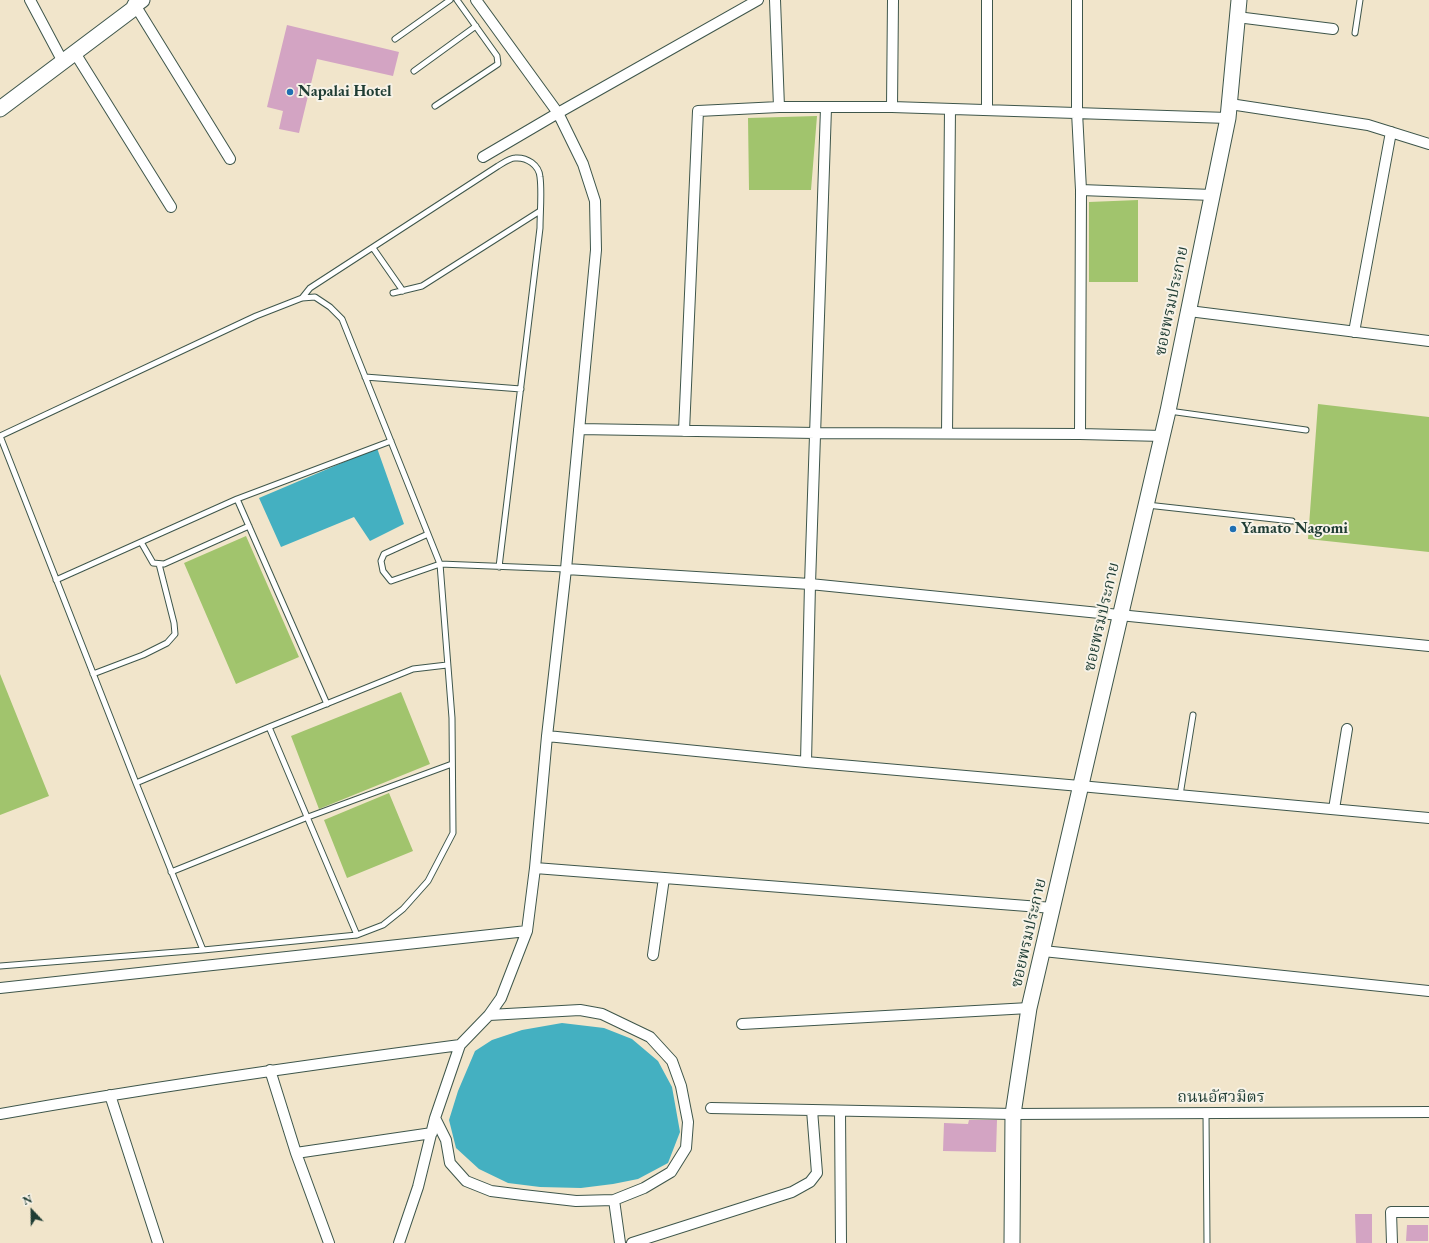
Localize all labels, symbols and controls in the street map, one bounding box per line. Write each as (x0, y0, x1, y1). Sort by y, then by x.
place label: Napalai Hotel (298, 82, 392, 102)
marker: Napalai Hotel (285, 87, 295, 97)
street label: ซอยพรมประกาย (1151, 244, 1193, 358)
place label: Yamato Nagomi (1241, 519, 1348, 539)
marker: Yamato Nagomi (1228, 524, 1238, 534)
street label: ซอยพรมประกาย (1080, 561, 1124, 673)
street label: ซอยพรมประกาย (1007, 877, 1051, 989)
street label: ถนนอัศวมิตร (1177, 1088, 1265, 1108)
north arrow (12, 1191, 52, 1231)
text: N (21, 1192, 34, 1208)

